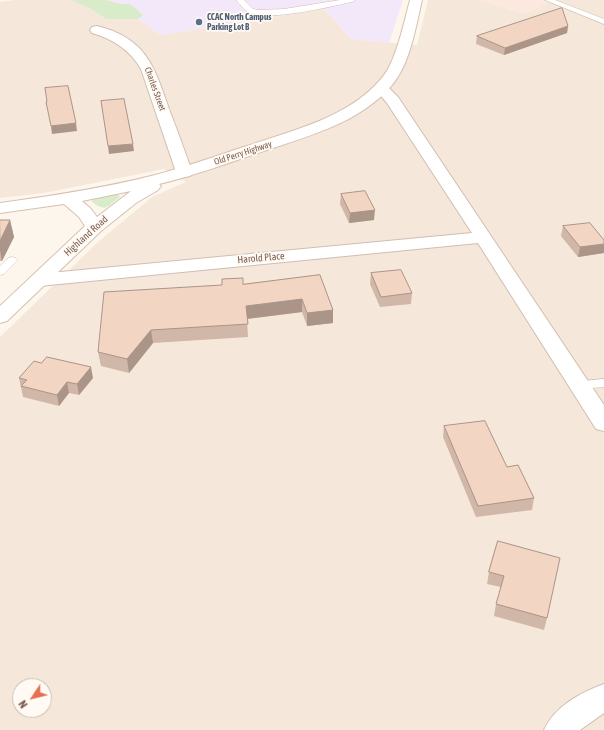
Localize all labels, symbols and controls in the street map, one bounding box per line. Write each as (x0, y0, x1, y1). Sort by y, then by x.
place label: CCAC North Campus Parking Lot B (207, 12, 271, 33)
marker: CCAC North Campus Parking Lot B (194, 17, 204, 27)
street label: Charles Street (142, 66, 168, 112)
street label: Old Perry Highway (213, 139, 273, 167)
street label: Highland Road (62, 213, 110, 259)
street label: Harold Place (237, 250, 285, 266)
north arrow (12, 678, 52, 718)
text: N (16, 698, 30, 710)

